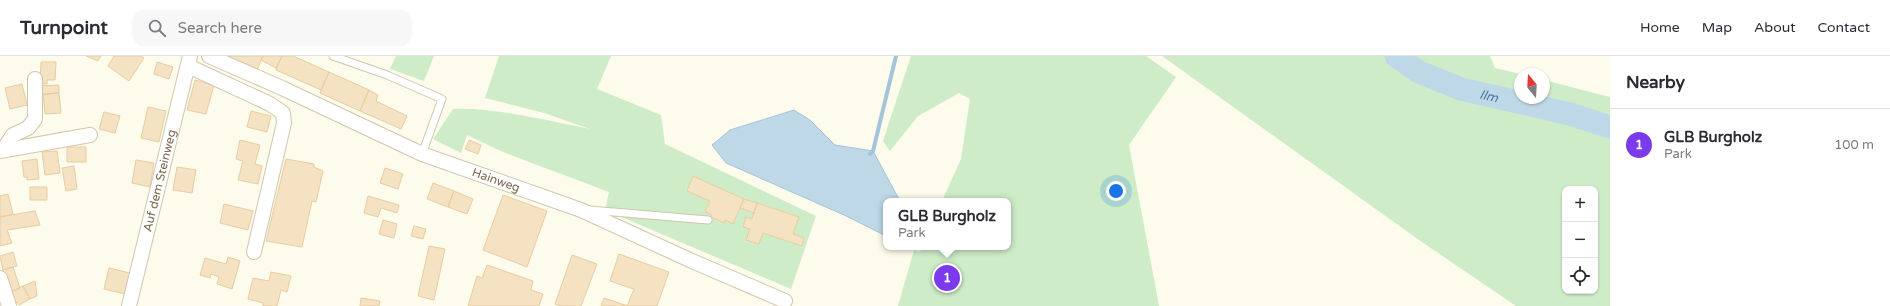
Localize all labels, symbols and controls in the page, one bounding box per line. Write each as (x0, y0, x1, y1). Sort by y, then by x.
search box (132, 10, 412, 46)
text: Turnpoint (20, 17, 108, 39)
icon: search (146, 17, 168, 39)
text: Search here (178, 19, 262, 37)
text: Home (1640, 19, 1680, 36)
text: Map (1702, 19, 1732, 36)
text: About (1754, 19, 1796, 36)
text: Contact (1818, 19, 1870, 36)
north arrow (1514, 68, 1550, 104)
text: Nearby (1626, 72, 1685, 93)
water label: Ilm (1478, 86, 1501, 107)
street label: Auf dem Steinweg (140, 128, 179, 233)
text: GLB Burgholz (1664, 128, 1762, 146)
text: 1 (1635, 137, 1643, 153)
text: 100 m (1834, 137, 1874, 153)
text: Park (1664, 146, 1692, 162)
street label: Hainweg (470, 165, 522, 195)
your location (1106, 181, 1126, 201)
map controls (1562, 186, 1598, 294)
button: + (1562, 186, 1598, 222)
popup (883, 198, 1011, 250)
text: GLB Burgholz (898, 207, 996, 225)
button: − (1562, 222, 1598, 258)
text: Park (898, 225, 926, 241)
button: locate (1562, 258, 1598, 294)
pin: 1 (934, 263, 960, 293)

